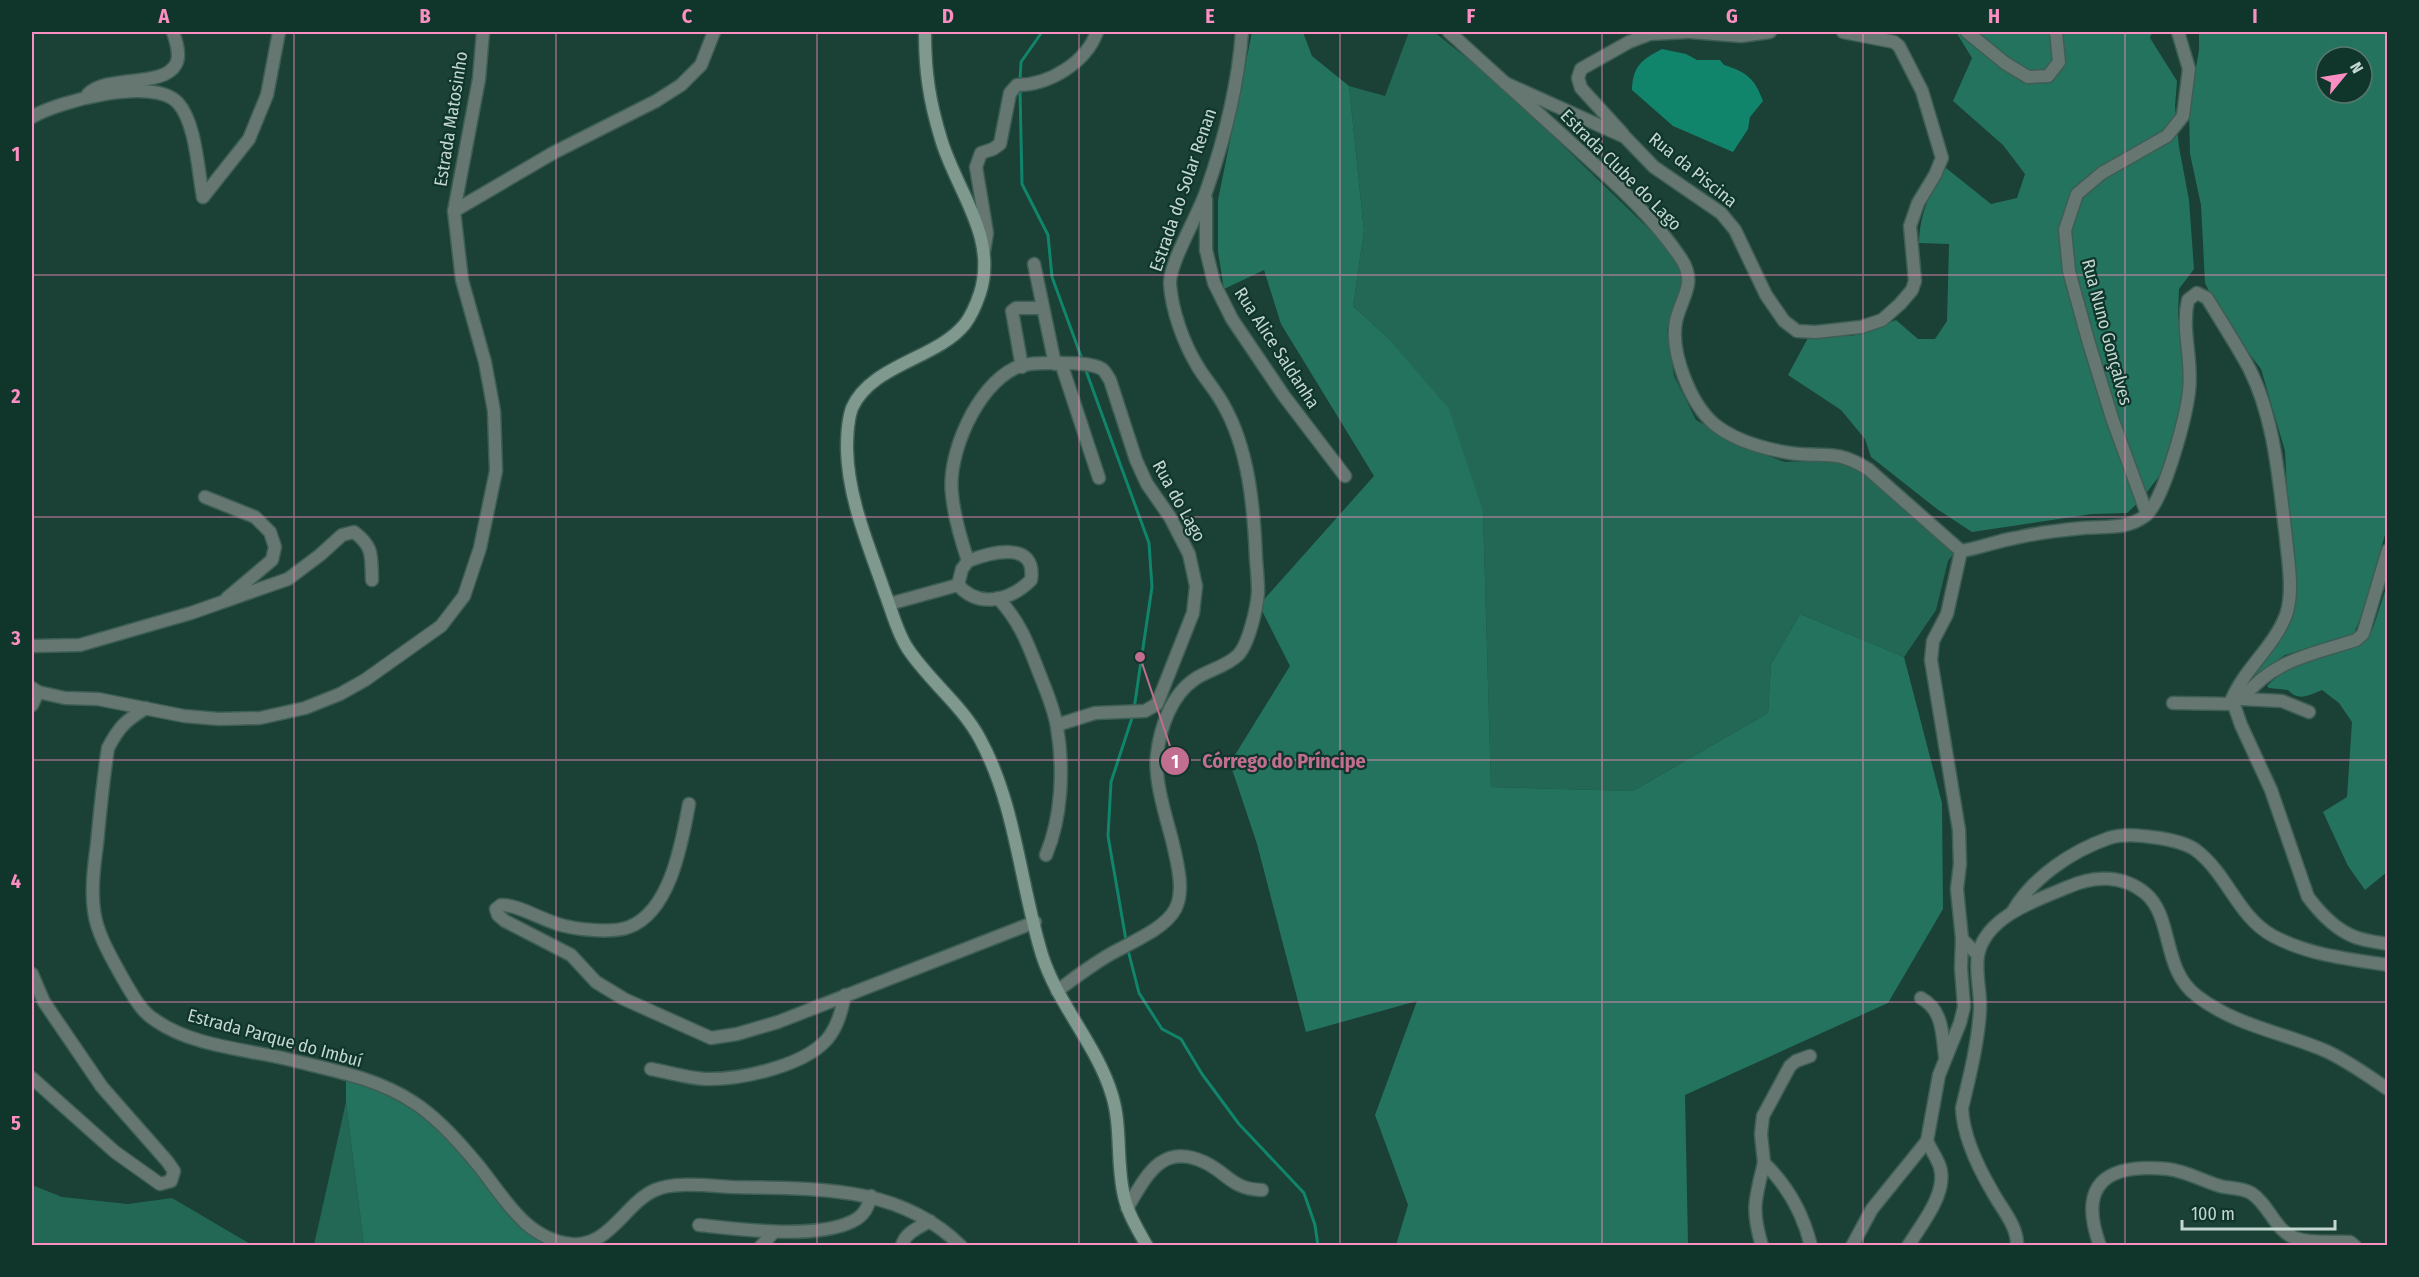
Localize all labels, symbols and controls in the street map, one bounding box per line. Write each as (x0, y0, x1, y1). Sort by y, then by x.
text: A (158, 4, 171, 28)
text: B (419, 4, 431, 28)
text: C (682, 4, 693, 28)
text: D (942, 4, 954, 28)
text: E (1205, 4, 1215, 28)
text: F (1467, 4, 1476, 28)
text: G (1726, 4, 1738, 28)
text: H (1988, 4, 2000, 28)
text: I (2252, 4, 2258, 28)
north arrow (2314, 45, 2374, 105)
street label: Estrada Matosinho (429, 50, 473, 188)
text: N (2346, 59, 2367, 77)
street label: Estrada Clube do Lago (1556, 105, 1686, 235)
street label: Estrada do Solar Renan (1145, 106, 1221, 274)
street label: Rua da Piscina (1644, 128, 1742, 212)
text: 1 (12, 142, 20, 166)
street label: Rua Nuno Gonçalves (2077, 257, 2137, 408)
street label: Rua Alice Saldanha (1230, 283, 1324, 413)
text: 2 (10, 384, 21, 408)
street label: Rua do Lago (1148, 456, 1210, 546)
text: 3 (10, 626, 21, 650)
callout: Córrego do Príncipe (1160, 742, 1377, 780)
text: Córrego do Príncipe (1202, 749, 1366, 773)
text: 1 (1171, 751, 1179, 773)
text: 4 (11, 869, 21, 893)
street label: Estrada Parque do Imbuí (185, 1004, 365, 1072)
text: 5 (11, 1111, 21, 1135)
scale bar (2182, 1193, 2335, 1231)
text: 100 m (2191, 1203, 2235, 1225)

